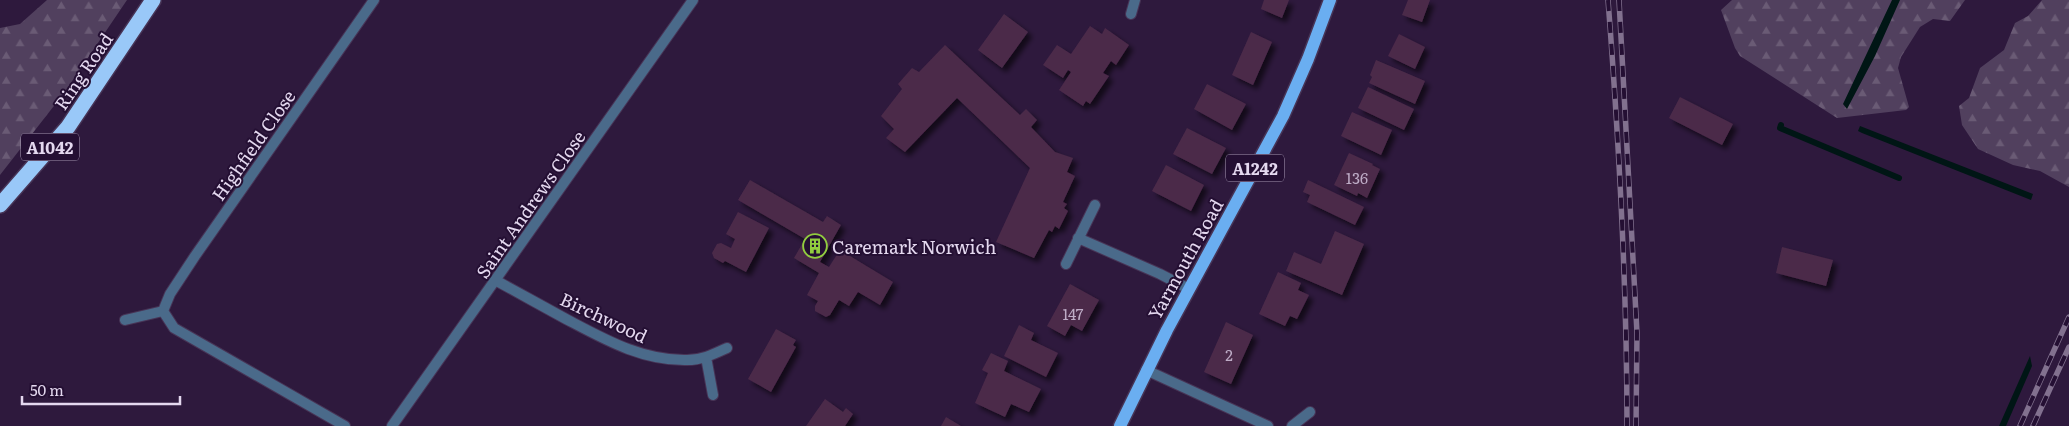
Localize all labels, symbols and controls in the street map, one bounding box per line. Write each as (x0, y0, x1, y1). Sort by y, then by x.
street label: Ring Road (47, 27, 119, 115)
street label: Highfield Close (205, 84, 301, 206)
street label: Saint Andrews Close (469, 125, 591, 283)
road number: A1042 (21, 134, 79, 160)
road number: A1242 (1226, 154, 1284, 182)
house number: 136 (1346, 166, 1368, 189)
street label: Yarmouth Road (1141, 194, 1229, 324)
building icon: Caremark Norwich (802, 233, 828, 259)
place label: Caremark Norwich (832, 233, 996, 260)
street label: Birchwood (556, 285, 652, 349)
house number: 147 (1063, 302, 1084, 325)
house number: 2 (1225, 343, 1233, 366)
scale bar (22, 374, 180, 406)
text: 50 m (30, 378, 64, 401)

